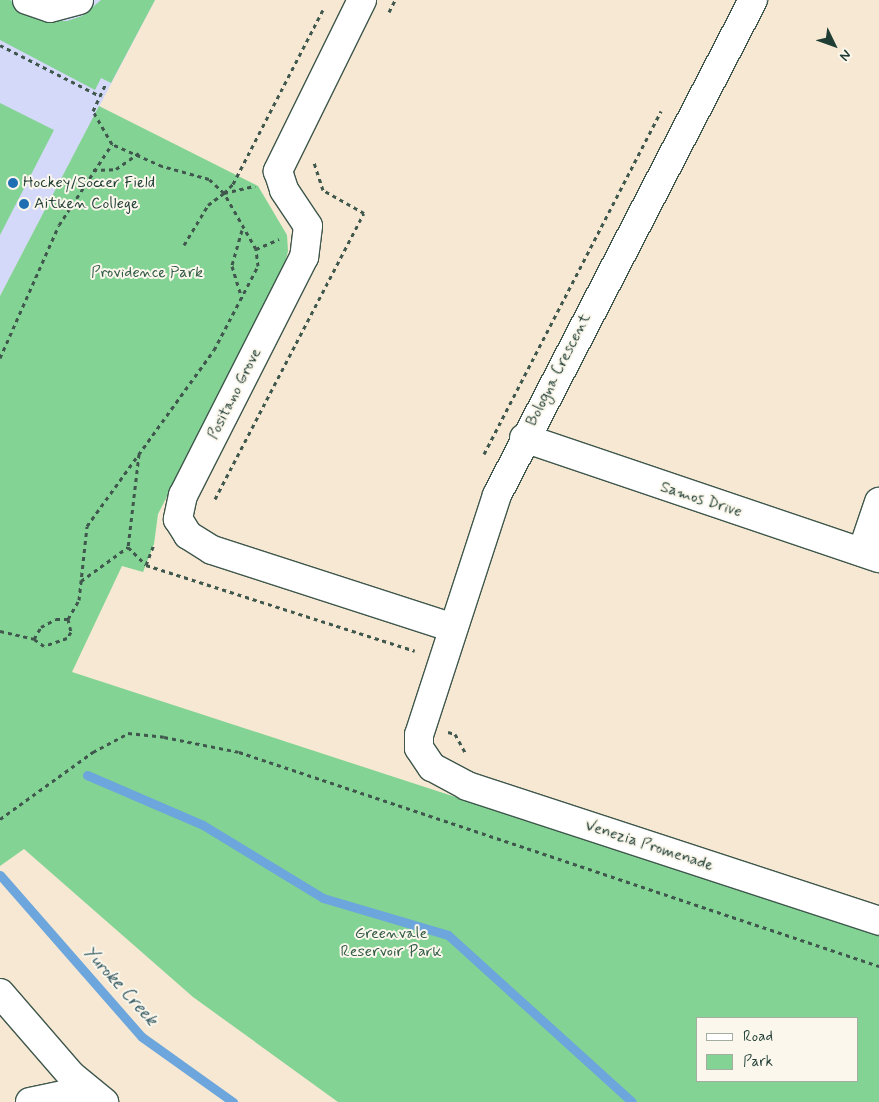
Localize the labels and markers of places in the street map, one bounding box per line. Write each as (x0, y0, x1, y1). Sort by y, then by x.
place label: Hockey/Soccer Field (23, 173, 156, 193)
marker: Hockey/Soccer Field (7, 177, 19, 189)
place label: Aitken College (34, 194, 139, 214)
marker: Aitken College (18, 198, 30, 210)

